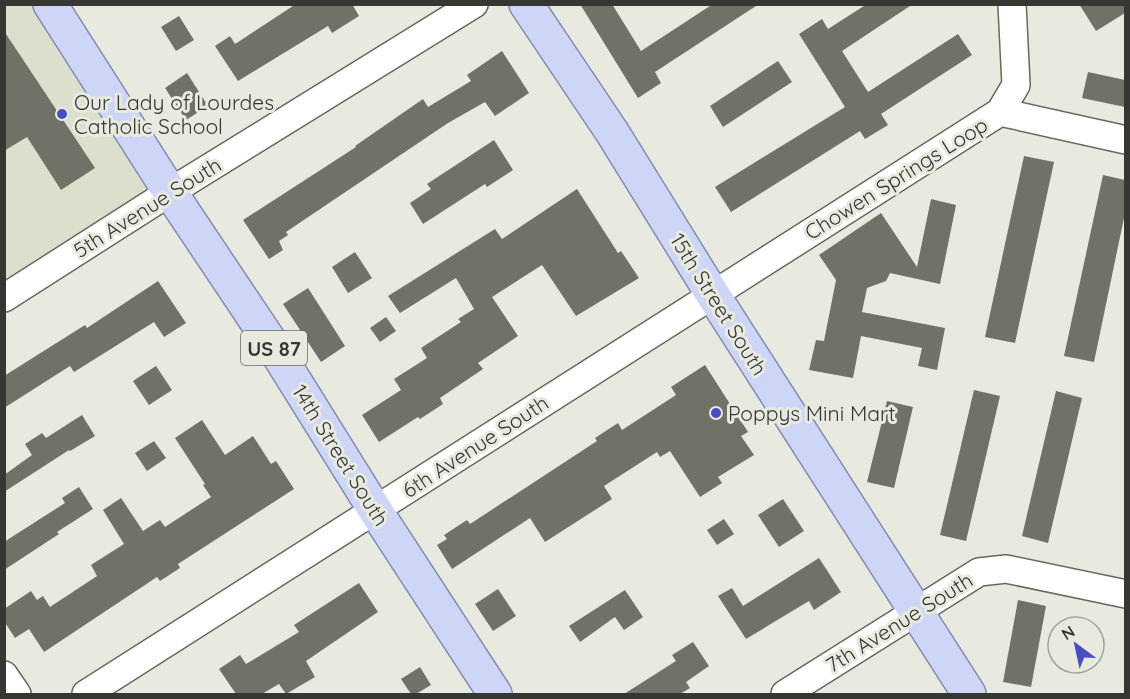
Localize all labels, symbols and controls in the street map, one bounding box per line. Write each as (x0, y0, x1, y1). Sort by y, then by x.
place label: Our Lady of Lourdes Catholic School (74, 89, 274, 139)
marker: Our Lady of Lourdes Catholic School (55, 107, 69, 121)
street label: Chowen Springs Loop (800, 111, 992, 245)
street label: 5th Avenue South (68, 151, 226, 263)
street label: 15th Street South (665, 228, 773, 380)
road number: US 87 (241, 331, 307, 365)
street label: 14th Street South (287, 379, 395, 531)
street label: 6th Avenue South (397, 389, 553, 503)
place label: Poppys Mini Mart (728, 400, 895, 426)
marker: Poppys Mini Mart (709, 406, 723, 420)
street label: 7th Avenue South (821, 566, 977, 678)
north arrow (1046, 615, 1106, 675)
text: N (1057, 621, 1078, 644)

